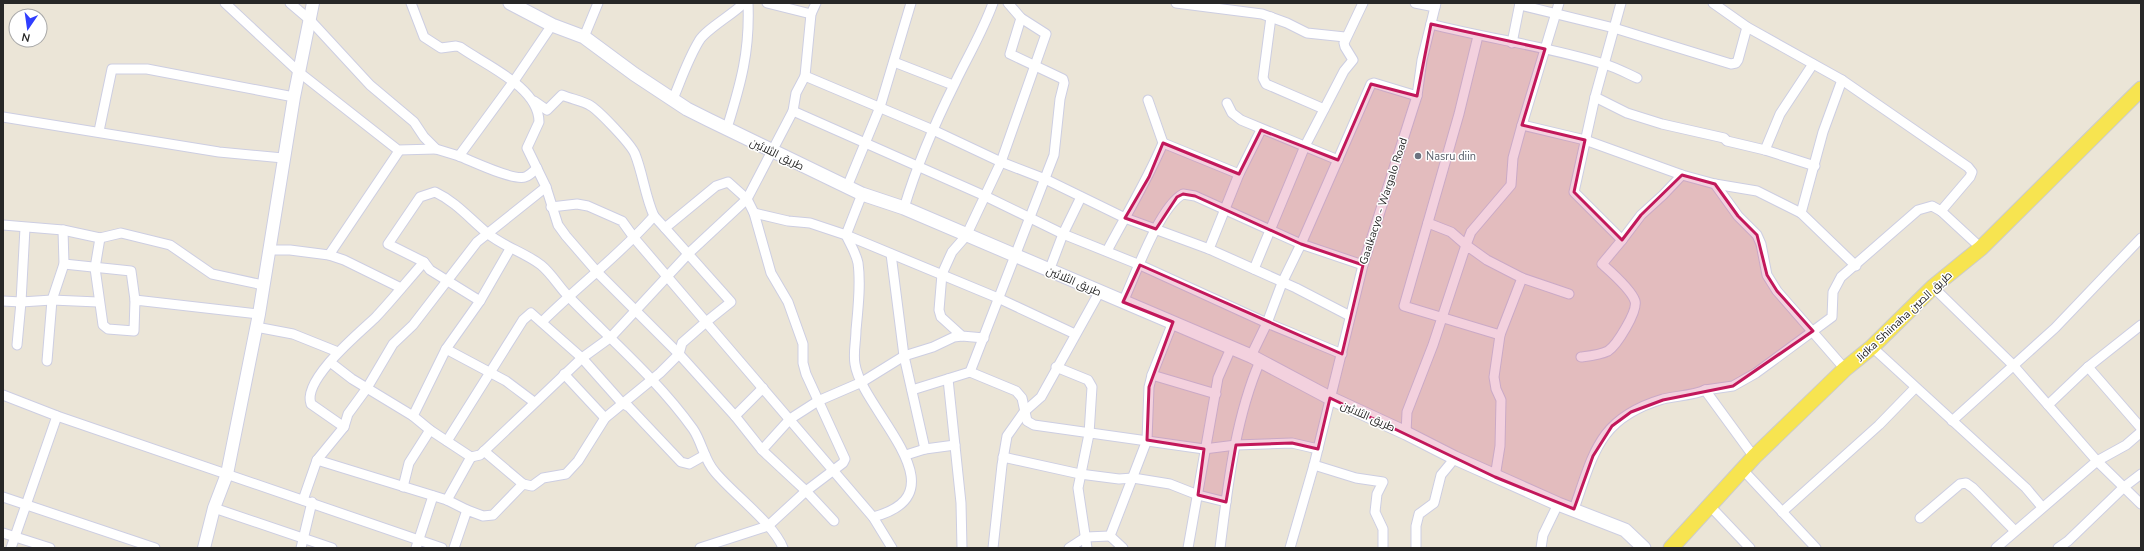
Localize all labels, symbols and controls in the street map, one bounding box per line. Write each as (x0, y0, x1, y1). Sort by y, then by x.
north arrow (8, 8, 48, 48)
text: N (20, 29, 32, 45)
street label: طريق الثلاثين (747, 135, 806, 174)
street label: Gaalkacyo - Wargalo Road (1356, 136, 1411, 266)
place label: Nasru diin (1426, 149, 1476, 164)
marker: Nasru diin (1413, 151, 1423, 161)
street label: طريق الثلاثين (1044, 263, 1104, 300)
street label: Jidka Shiinaha طريق الصين (1852, 268, 1956, 365)
street label: طريق الثلاثين (1338, 398, 1398, 435)

